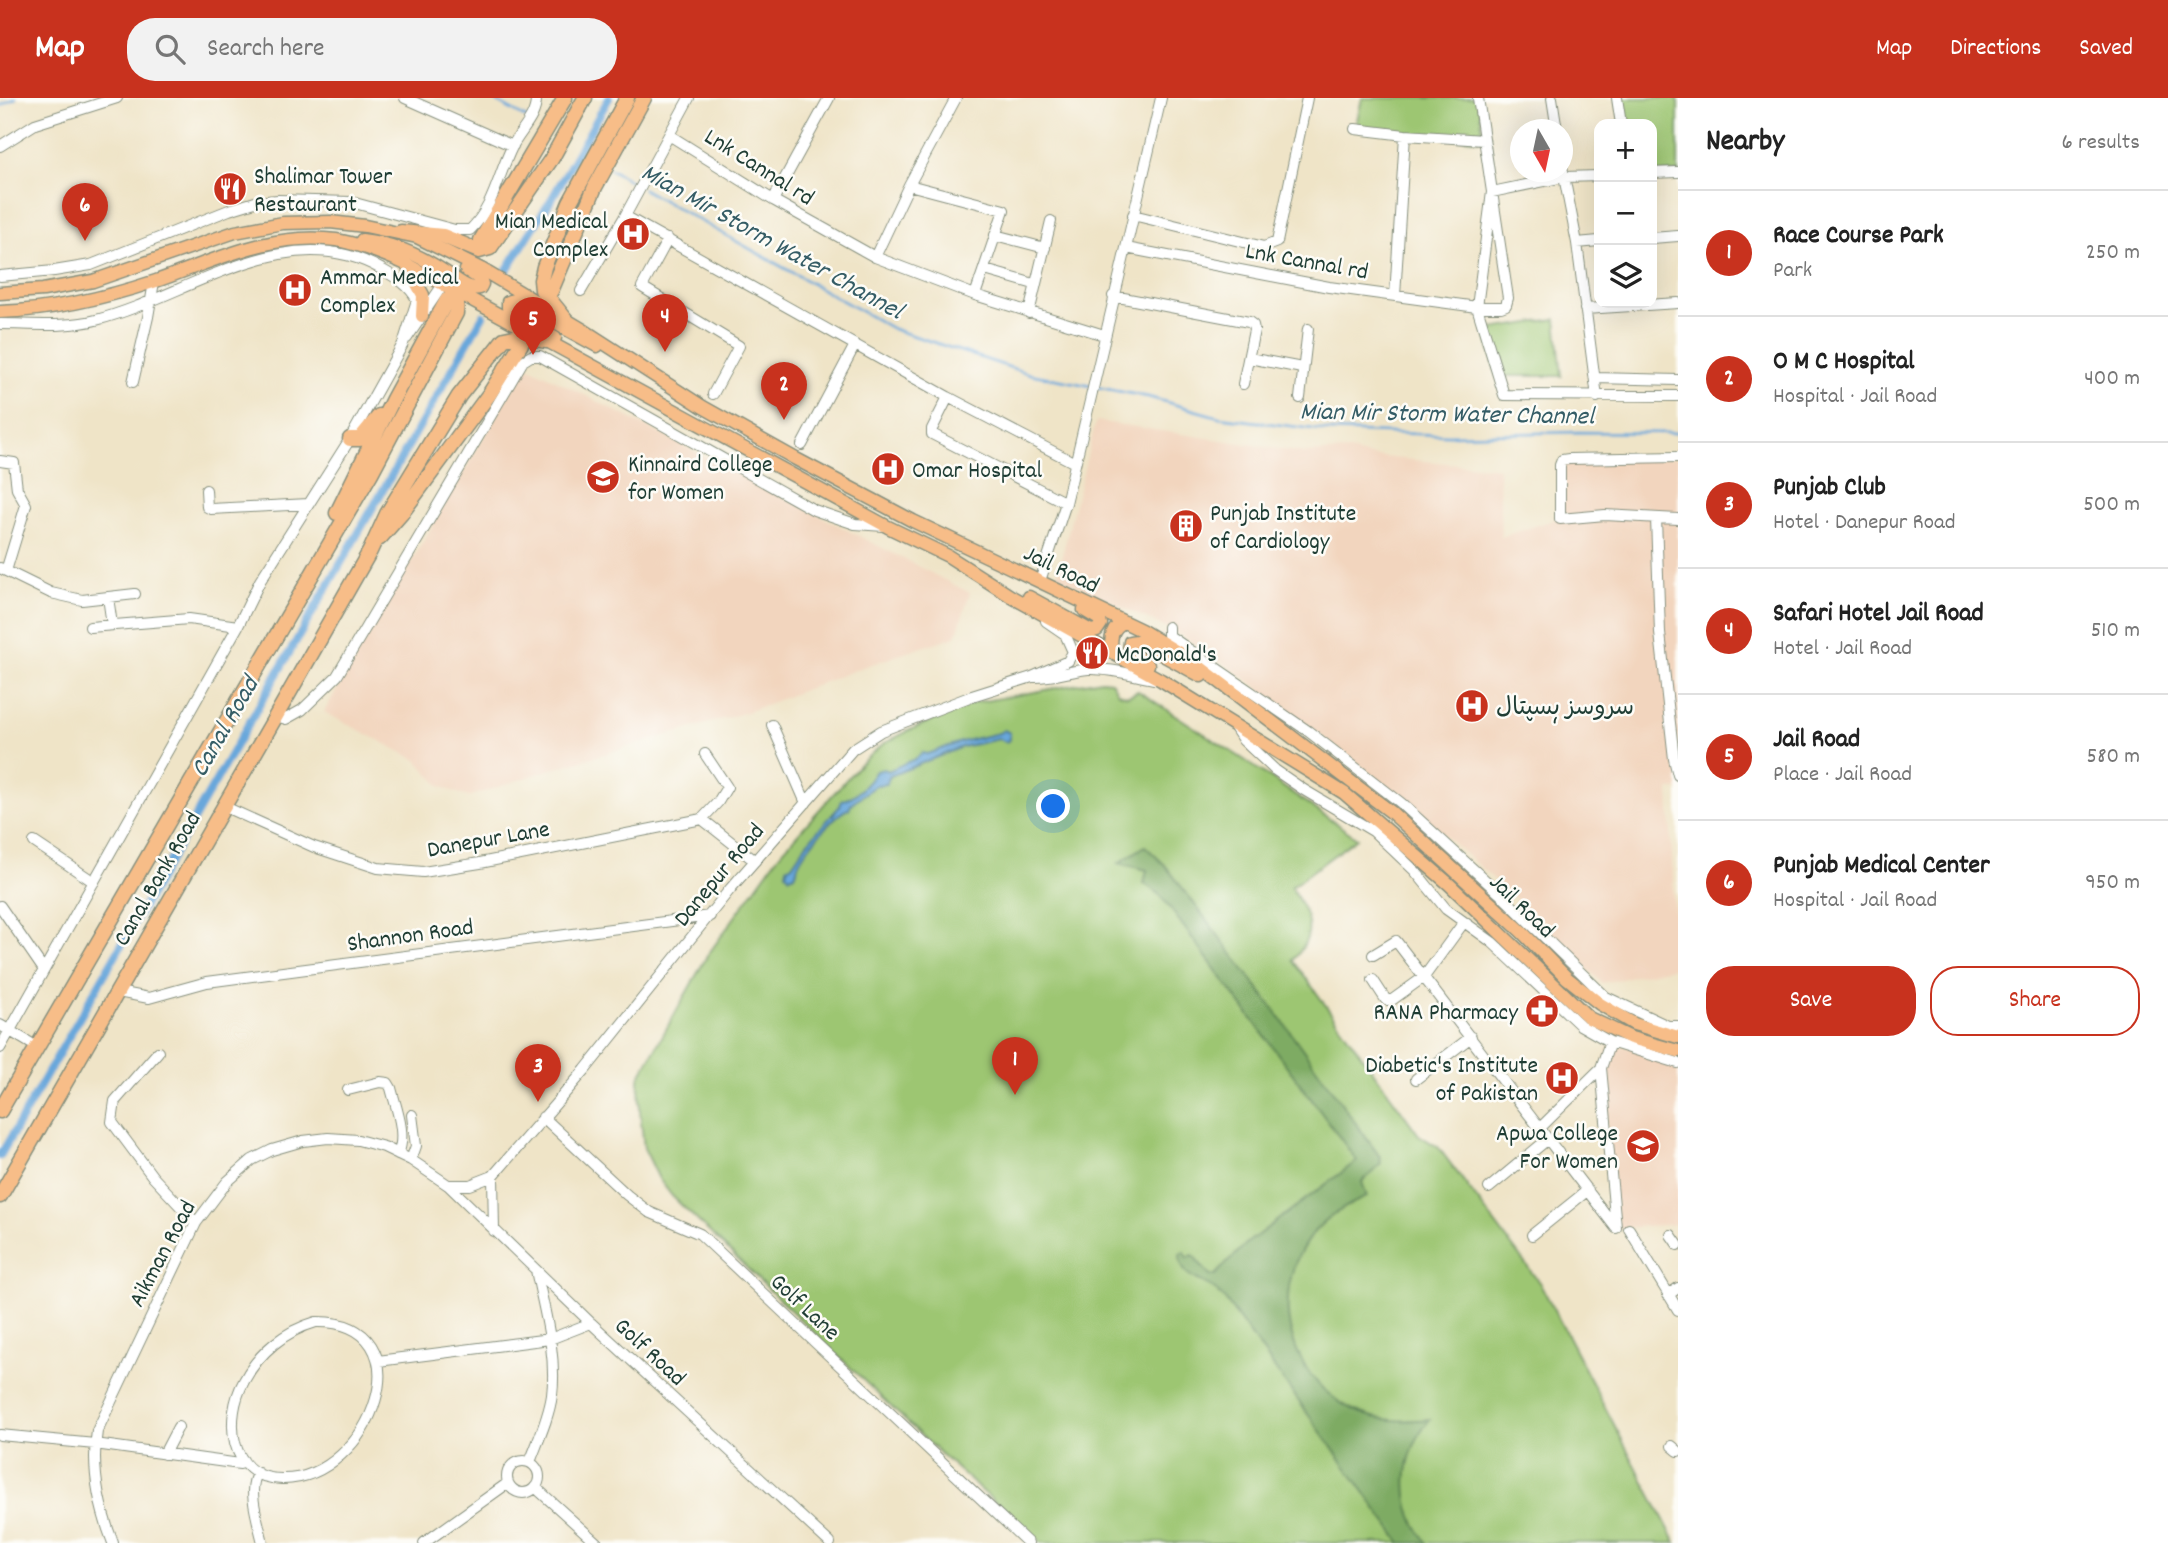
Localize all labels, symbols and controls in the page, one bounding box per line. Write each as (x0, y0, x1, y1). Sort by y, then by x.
search box (127, 18, 617, 81)
text: Map (35, 26, 85, 73)
icon: search (151, 30, 189, 68)
text: Search here (207, 31, 325, 68)
text: Map (1876, 32, 1912, 66)
text: Directions (1950, 32, 2041, 66)
text: Saved (2079, 32, 2133, 66)
north arrow (1510, 119, 1573, 182)
map controls (1594, 119, 1657, 308)
button: + (1594, 119, 1657, 182)
street label: Lnk Cannal rd (697, 121, 820, 216)
text: Nearby (1706, 122, 1784, 165)
text: 6 results (2062, 127, 2140, 160)
water label: Mian Mir Storm Water Channel (634, 156, 911, 331)
place label: Shalimar Tower Restaurant (254, 161, 392, 223)
restaurant icon: Shalimar Tower Restaurant (211, 170, 249, 208)
button: − (1594, 182, 1657, 245)
pin: 6 (62, 183, 108, 241)
place label: Mian Medical Complex (495, 206, 608, 268)
hospital icon: Mian Medical Complex (614, 215, 652, 253)
text: Race Course Park (1773, 218, 1944, 255)
street label: Lnk Cannal rd (1242, 235, 1371, 290)
text: 1 (1726, 237, 1732, 270)
text: 250 m (2086, 237, 2140, 270)
button: layers (1594, 245, 1657, 308)
text: Park (1773, 255, 1812, 288)
place label: Ammar Medical Complex (320, 262, 459, 324)
hospital icon: Ammar Medical Complex (276, 271, 314, 309)
pin: 4 (642, 294, 688, 352)
pin: 5 (510, 297, 556, 355)
text: O M C Hospital (1773, 344, 1914, 381)
pin: 2 (761, 362, 807, 420)
text: 2 (1724, 363, 1734, 396)
text: 400 m (2084, 363, 2140, 396)
text: Hospital · Jail Road (1773, 381, 1937, 414)
water label: Mian Mir Storm Water Channel (1300, 394, 1596, 437)
place label: Kinnaird College for Women (628, 449, 773, 511)
hospital icon: Omar Hospital (869, 450, 907, 488)
place label: Omar Hospital (912, 455, 1043, 489)
school or university icon: Kinnaird College for Women (584, 458, 622, 496)
text: Punjab Club (1773, 470, 1886, 507)
text: 3 (1724, 489, 1734, 522)
text: 500 m (2083, 489, 2140, 522)
place label: Punjab Institute of Cardiology (1210, 498, 1356, 560)
building icon: Punjab Institute of Cardiology (1167, 507, 1205, 545)
text: Hotel · Danepur Road (1773, 507, 1956, 540)
street label: Jail Road (1017, 538, 1104, 604)
text: Safari Hotel Jail Road (1773, 596, 1984, 633)
text: 4 (1724, 615, 1734, 648)
text: 510 m (2091, 615, 2140, 648)
text: Hotel · Jail Road (1773, 633, 1912, 666)
restaurant icon: McDonald's (1073, 634, 1111, 672)
place label: McDonald's (1116, 639, 1217, 673)
water label: Canal Road (183, 668, 271, 785)
hospital icon: سروسز ہسپتال (1453, 687, 1491, 725)
place label: سروسز ہسپتال (1496, 692, 1634, 726)
text: Jail Road (1773, 722, 1860, 759)
text: 5 (1724, 741, 1734, 774)
text: 580 m (2087, 741, 2140, 774)
text: Place · Jail Road (1773, 759, 1912, 792)
your location (1036, 789, 1070, 823)
street label: Canal Bank Road (106, 806, 211, 953)
street label: Danepur Lane (425, 813, 552, 868)
street label: Danepur Road (667, 817, 774, 935)
text: Punjab Medical Center (1773, 848, 1990, 885)
street label: Jail Road (1480, 867, 1562, 947)
text: 6 (1723, 867, 1735, 900)
text: 950 m (2085, 867, 2140, 900)
text: Hospital · Jail Road (1773, 885, 1937, 918)
street label: Shannon Road (345, 911, 476, 963)
button: Save (1706, 966, 1916, 1036)
button: Share (1930, 966, 2140, 1036)
pharmacy icon: RANA Pharmacy (1523, 992, 1561, 1030)
place label: RANA Pharmacy (1374, 997, 1519, 1031)
pin: 1 (992, 1037, 1038, 1095)
pin: 3 (515, 1044, 561, 1102)
place label: Diabetic's Institute of Pakistan (1365, 1050, 1538, 1112)
hospital icon: Diabetic's Institute of Pakistan (1543, 1059, 1581, 1097)
place label: Apwa College For Women (1496, 1118, 1618, 1180)
school or university icon: Apwa College For Women (1624, 1127, 1662, 1165)
street label: Aikman Road (121, 1195, 206, 1314)
street label: Golf Lane (761, 1267, 847, 1350)
street label: Golf Road (605, 1311, 692, 1395)

